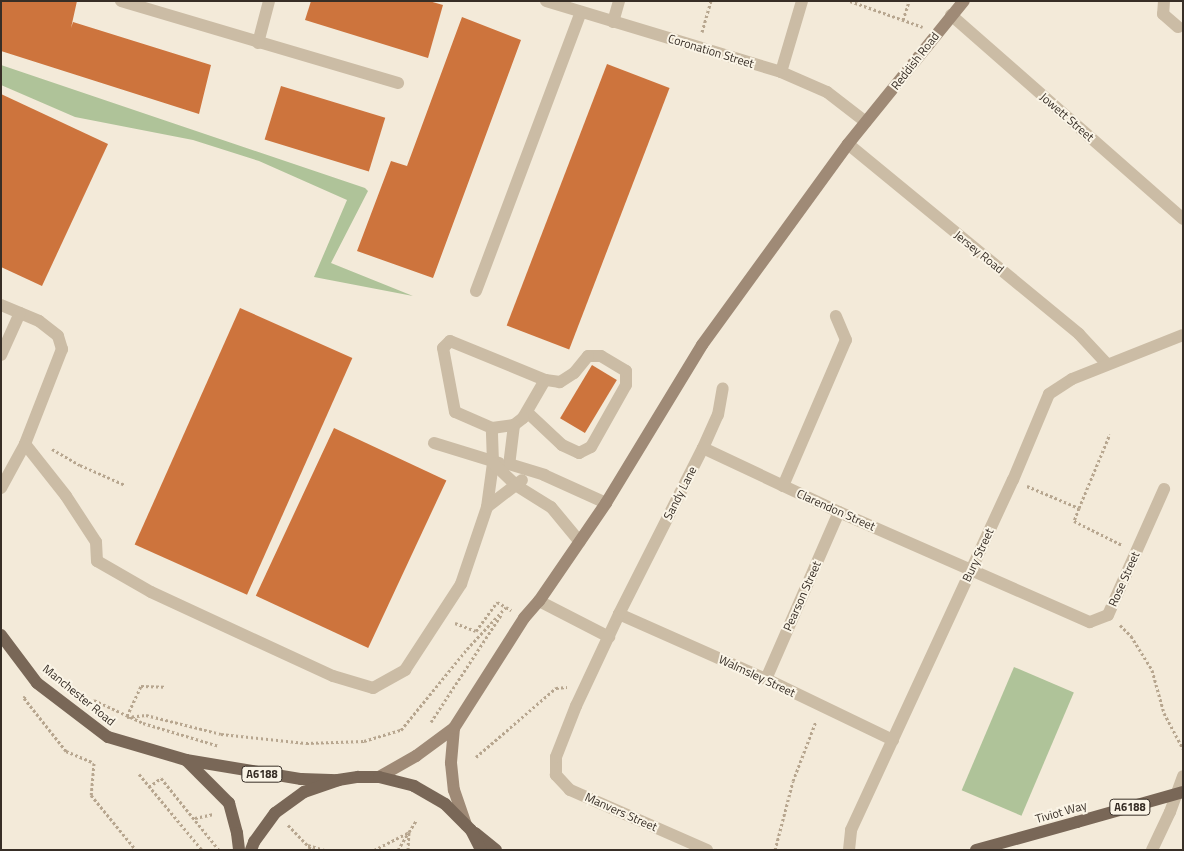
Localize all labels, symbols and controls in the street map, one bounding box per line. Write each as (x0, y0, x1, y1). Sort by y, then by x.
street label: Reddish Road (888, 29, 942, 93)
street label: Coronation Street (666, 31, 756, 71)
street label: Jowett Street (1037, 90, 1097, 144)
street label: Jersey Road (951, 228, 1007, 276)
street label: Sandy Lane (660, 464, 700, 522)
street label: Clarendon Street (794, 486, 878, 534)
street label: Bury Street (959, 526, 997, 584)
street label: Rose Street (1105, 549, 1143, 609)
street label: Pearson Street (780, 559, 824, 633)
street label: Walmsley Street (716, 652, 798, 700)
street label: Manchester Road (40, 661, 118, 729)
road number: A6188 (241, 766, 283, 782)
street label: Manvers Street (583, 790, 659, 834)
street label: Tiviot Way (1034, 798, 1088, 826)
road number: A6188 (1109, 799, 1151, 816)

